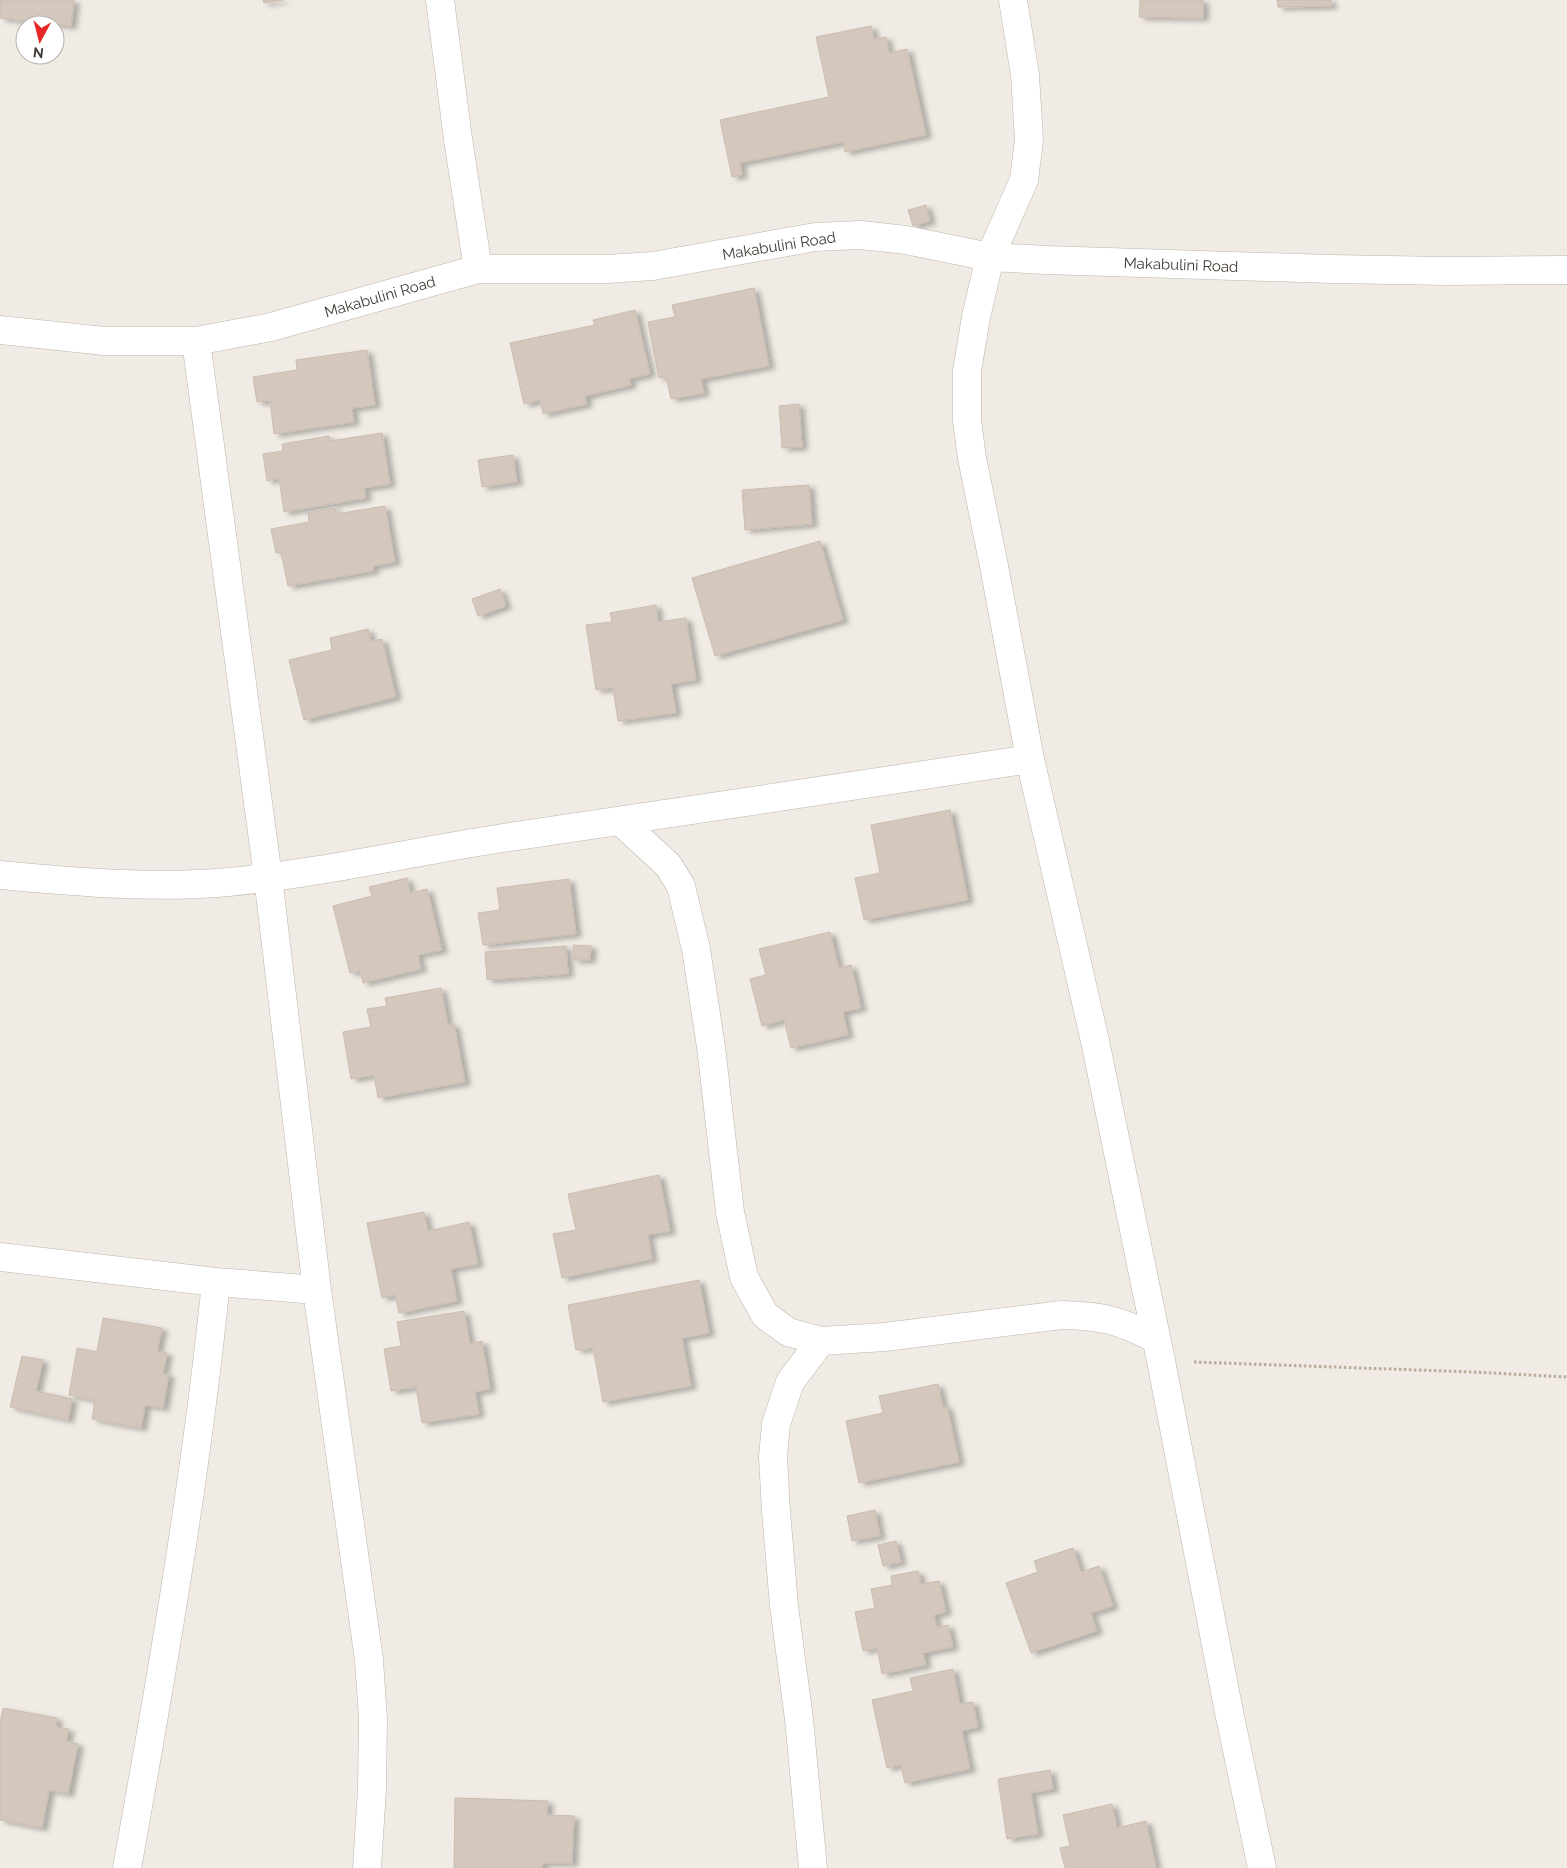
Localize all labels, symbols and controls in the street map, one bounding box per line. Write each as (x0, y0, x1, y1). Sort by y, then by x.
north arrow (15, 15, 65, 65)
text: N (32, 44, 45, 61)
street label: Makabulini Road (721, 228, 837, 264)
street label: Makabulini Road (1123, 254, 1239, 276)
street label: Makabulini Road (322, 273, 438, 321)

